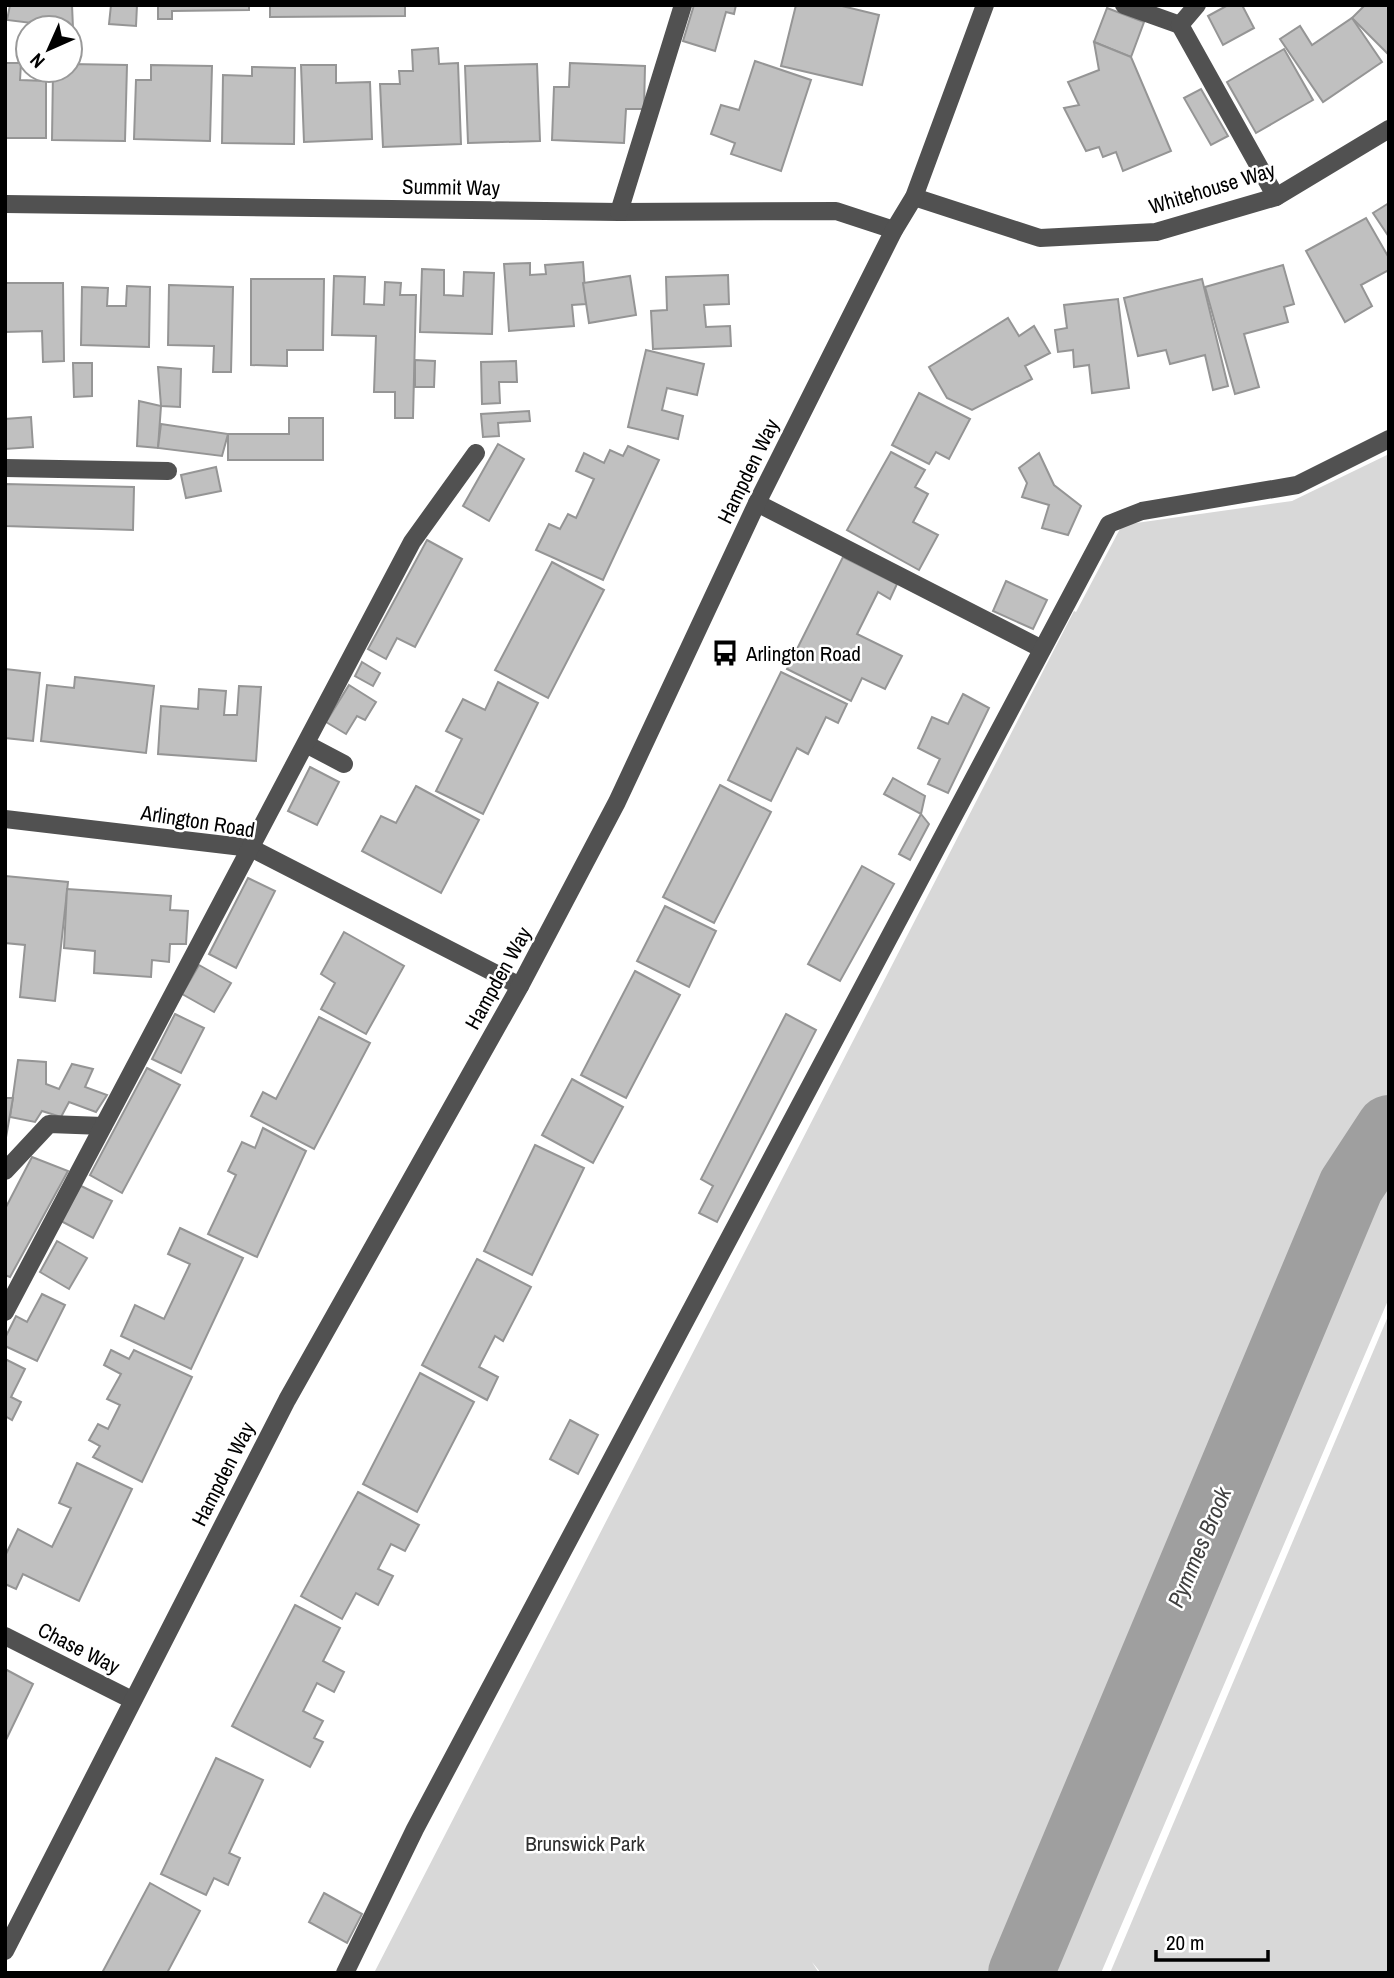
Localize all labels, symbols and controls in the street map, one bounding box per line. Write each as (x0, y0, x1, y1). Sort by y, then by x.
north arrow (14, 14, 84, 84)
text: N (24, 48, 50, 74)
street label: Whitehouse Way (1145, 155, 1279, 221)
street label: Summit Way (402, 172, 501, 202)
street label: Hampden Way (710, 413, 786, 528)
bus stop icon: Arlington Road (710, 638, 740, 668)
place label: Arlington Road (745, 639, 861, 668)
street label: Arlington Road (138, 798, 257, 844)
street label: Hampden Way (458, 921, 538, 1035)
street label: Hampden Way (184, 1417, 262, 1531)
water label: Pymmes Brook (1160, 1481, 1239, 1612)
street label: Chase Way (33, 1615, 125, 1681)
park label: Brunswick Park (525, 1829, 645, 1858)
scale bar (1156, 1918, 1268, 1962)
text: 20 m (1166, 1928, 1204, 1957)

